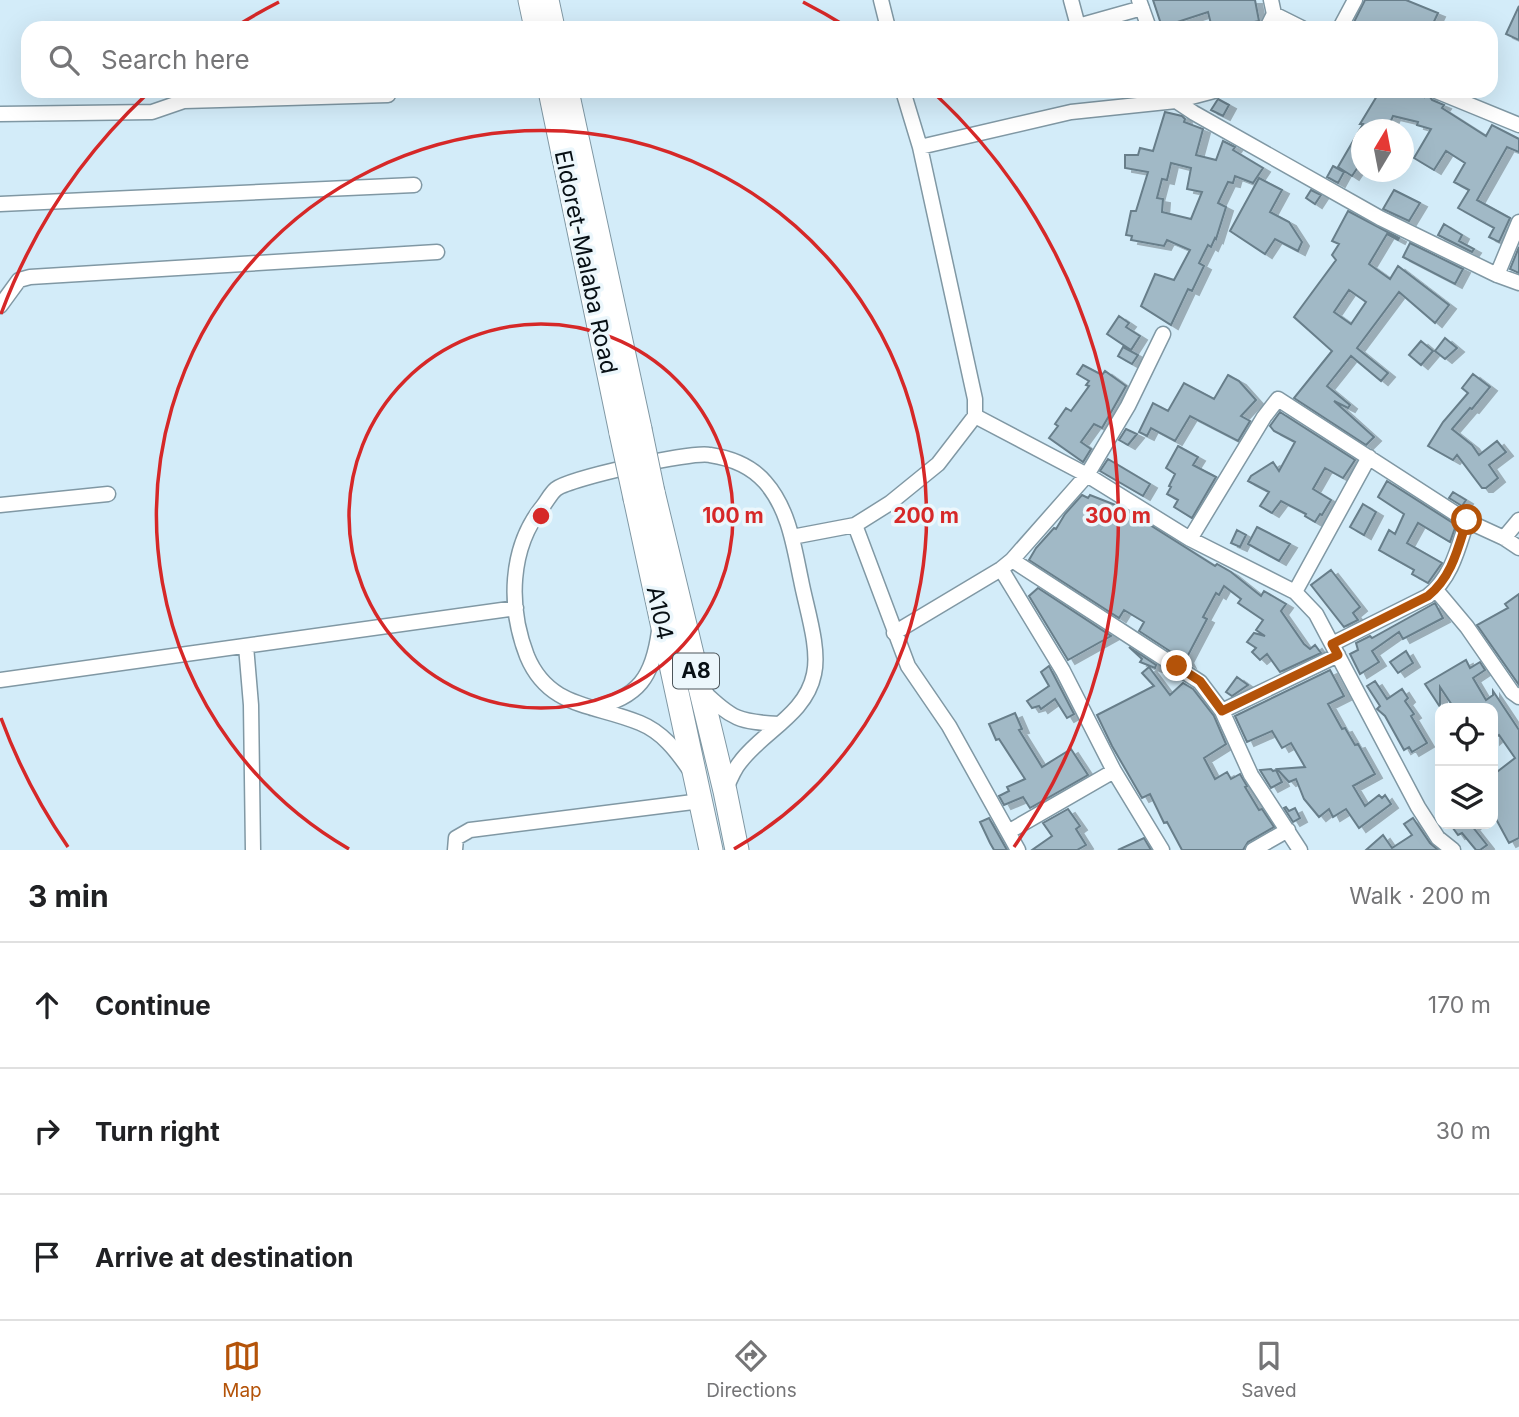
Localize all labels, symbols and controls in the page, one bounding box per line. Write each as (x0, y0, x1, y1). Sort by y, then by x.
search box (21, 21, 1498, 98)
icon: search (45, 41, 83, 79)
text: Search here (101, 44, 250, 75)
north arrow (1351, 119, 1414, 182)
street label: Eldoret-Malaba Road (549, 148, 623, 376)
text: 100 m (702, 503, 764, 528)
text: 200 m (893, 503, 959, 528)
text: 300 m (1085, 503, 1151, 528)
centre of rings (529, 504, 553, 528)
route start (1451, 504, 1482, 535)
street label: A104 (641, 584, 679, 642)
route end (1161, 650, 1192, 681)
road number: A8 (673, 654, 719, 688)
map controls (1435, 703, 1498, 829)
button: locate (1435, 703, 1498, 766)
button: layers (1435, 766, 1498, 829)
text: 3 min (28, 878, 109, 914)
text: Walk · 200 m (1349, 882, 1491, 910)
icon: ahead (28, 986, 66, 1024)
text: Continue (95, 990, 211, 1021)
text: 170 m (1428, 991, 1491, 1019)
icon: right (28, 1112, 66, 1150)
text: Turn right (95, 1116, 220, 1147)
text: 30 m (1436, 1117, 1491, 1145)
icon: arrive (28, 1238, 66, 1276)
text: Arrive at destination (95, 1242, 354, 1273)
tab: Map (222, 1337, 262, 1402)
tab: Directions (706, 1337, 797, 1402)
tab: Saved (1241, 1337, 1297, 1402)

